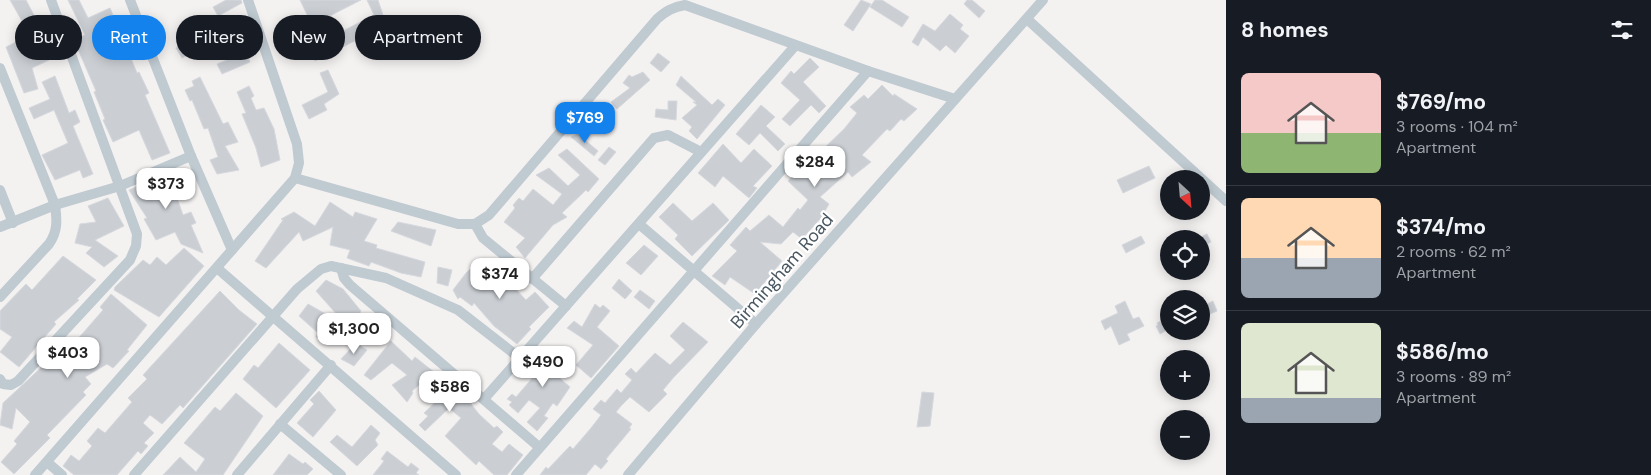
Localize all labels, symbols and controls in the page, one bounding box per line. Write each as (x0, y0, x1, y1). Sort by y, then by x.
chip: Buy (15, 15, 82, 60)
chip: Rent (92, 15, 166, 60)
chip: Filters (176, 15, 263, 60)
chip: New (273, 15, 345, 60)
chip: Apartment (355, 15, 481, 60)
text: 8 homes (1241, 16, 1329, 44)
icon: filters (1608, 16, 1636, 44)
text: $769/mo (1396, 88, 1486, 116)
icon: home (1281, 93, 1341, 153)
pin: $769 (555, 102, 615, 144)
text: $769 (566, 107, 604, 128)
text: 3 rooms · 104 m² (1396, 116, 1518, 137)
text: Apartment (1396, 137, 1476, 158)
pin: $284 (785, 146, 845, 188)
text: $284 (795, 151, 835, 172)
pin: $373 (136, 168, 196, 210)
north arrow (1160, 170, 1210, 220)
map controls (1160, 170, 1210, 460)
text: $373 (147, 173, 185, 194)
street label: Birmingham Road (725, 208, 839, 334)
text: $374/mo (1396, 213, 1486, 241)
icon: home (1281, 218, 1341, 278)
button: locate (1160, 230, 1210, 280)
text: 2 rooms · 62 m² (1396, 241, 1511, 262)
pin: $374 (470, 258, 530, 300)
text: Apartment (1396, 262, 1476, 283)
text: $374 (481, 263, 519, 284)
button: layers (1160, 290, 1210, 340)
pin: $1,300 (313, 312, 395, 355)
text: $1,300 (328, 318, 380, 339)
pin: $403 (38, 336, 98, 379)
text: $586/mo (1396, 338, 1489, 366)
text: $403 (48, 342, 88, 363)
icon: home (1281, 343, 1341, 403)
pin: $490 (513, 346, 573, 388)
button: + (1160, 350, 1210, 400)
text: $490 (522, 351, 564, 372)
text: 3 rooms · 89 m² (1396, 366, 1511, 387)
pin: $586 (420, 370, 480, 413)
text: $586 (430, 376, 470, 397)
text: Apartment (1396, 387, 1476, 408)
button: − (1160, 410, 1210, 460)

